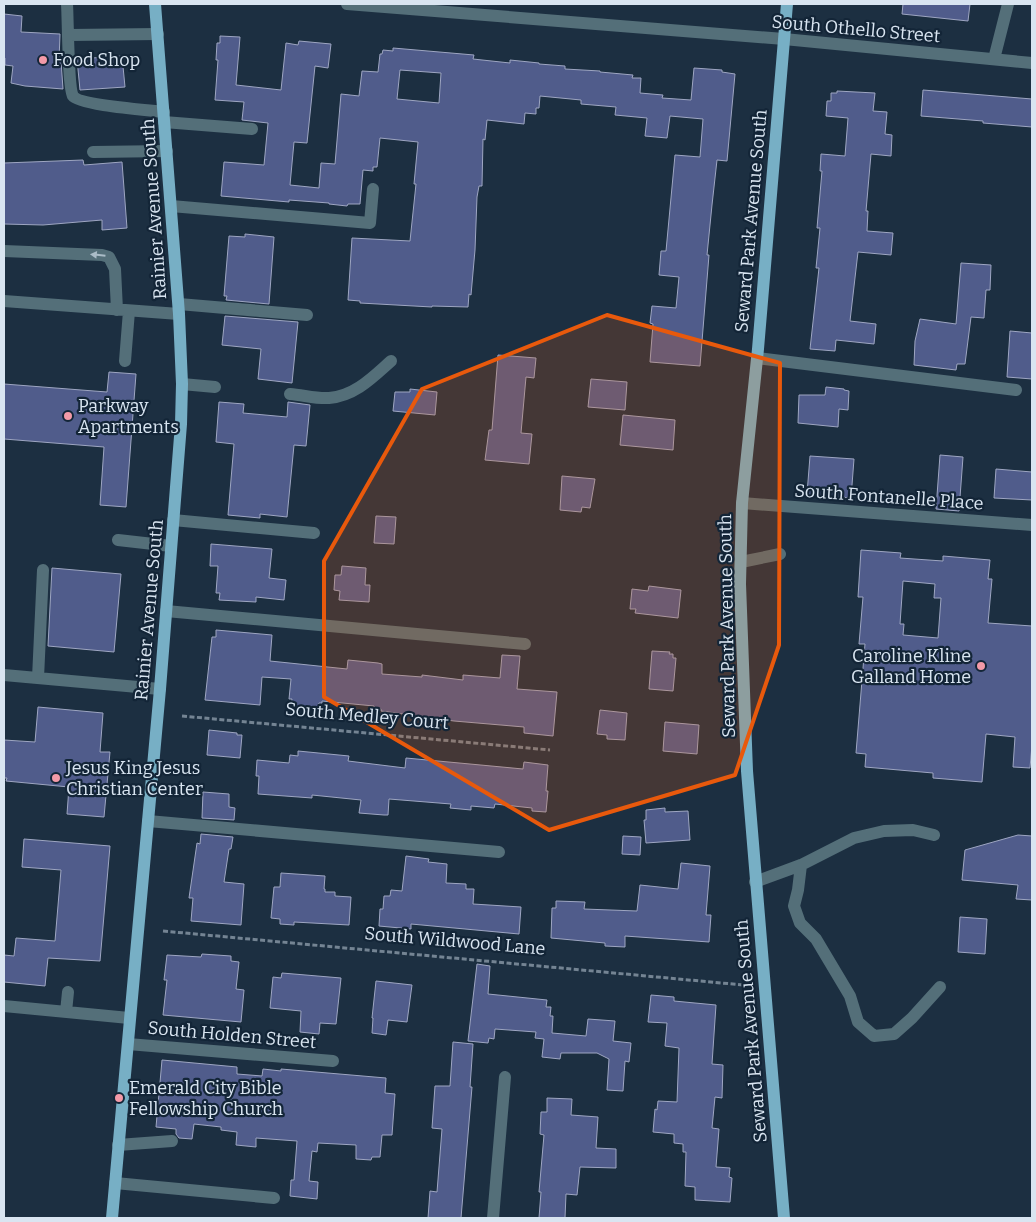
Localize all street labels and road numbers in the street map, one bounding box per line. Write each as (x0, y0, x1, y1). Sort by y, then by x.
street label: South Othello Street (771, 11, 942, 47)
street label: Seward Park Avenue South (730, 109, 772, 333)
street label: Rainier Avenue South (137, 118, 171, 300)
street label: South Fontanelle Place (794, 479, 984, 515)
street label: Seward Park Avenue South (714, 514, 740, 738)
street label: Rainier Avenue South (130, 519, 168, 701)
street label: South Medley Court (284, 698, 450, 734)
street label: Seward Park Avenue South (730, 919, 772, 1143)
street label: South Wildwood Lane (364, 922, 546, 960)
street label: South Holden Street (147, 1017, 318, 1053)

